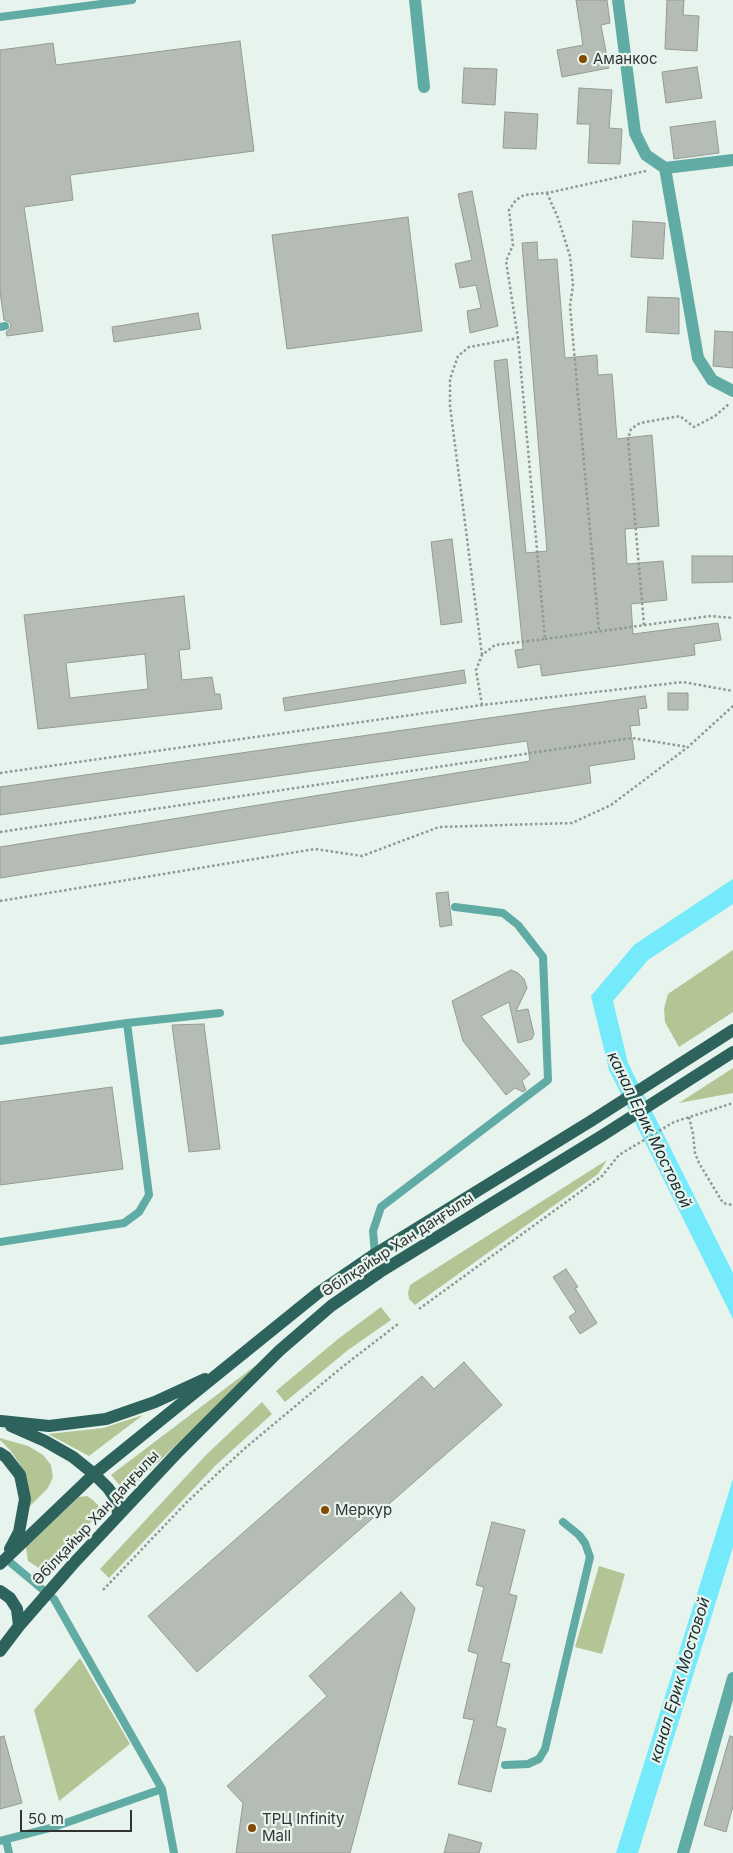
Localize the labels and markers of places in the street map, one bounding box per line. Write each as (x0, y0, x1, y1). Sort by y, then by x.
place label: Аманкос (593, 50, 658, 68)
marker: Аманкос (577, 53, 589, 65)
place label: Меркур (335, 1501, 392, 1519)
marker: Меркур (319, 1504, 331, 1516)
place label: ТРЦ Infinity Mall (262, 1810, 344, 1845)
marker: ТРЦ Infinity Mall (246, 1822, 258, 1834)

